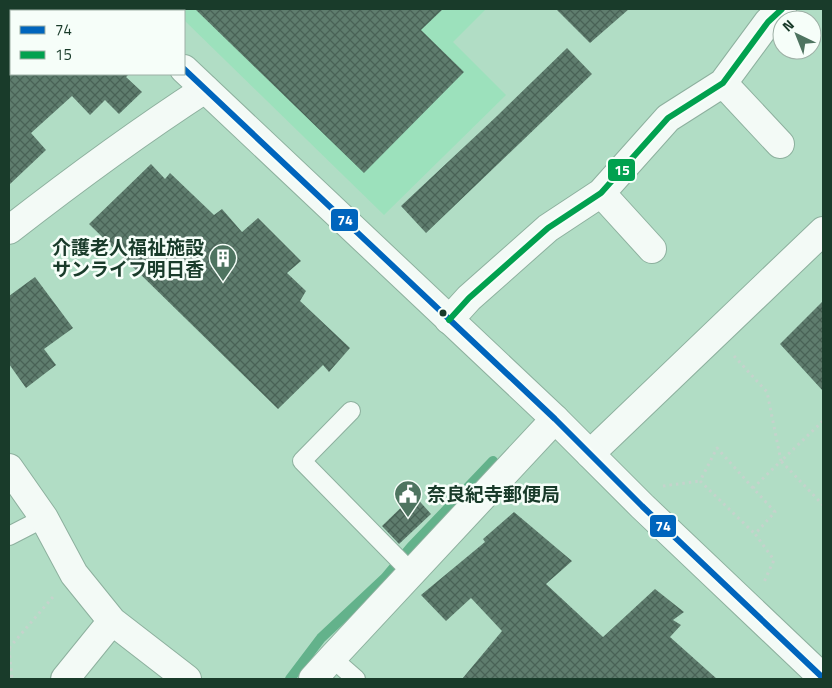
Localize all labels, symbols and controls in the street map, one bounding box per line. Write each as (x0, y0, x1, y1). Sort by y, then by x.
legend (10, 10, 185, 75)
north arrow (772, 10, 822, 60)
text: N (777, 14, 799, 36)
text: 74 (55, 18, 72, 41)
text: 15 (55, 43, 72, 66)
line badge: 15 (607, 158, 636, 182)
text: 15 (614, 159, 630, 180)
line badge: 74 (330, 208, 359, 232)
text: 74 (337, 209, 353, 230)
place label: 介護老人福祉施設 サンライフ明日香 (52, 232, 204, 283)
building icon: 介護老人福祉施設 サンライフ明日香 (208, 243, 238, 282)
unlabelled marker (438, 308, 448, 318)
public building icon: 奈良紀寺郵便局 (393, 479, 423, 518)
place label: 奈良紀寺郵便局 (427, 479, 560, 508)
line badge: 74 (649, 514, 677, 538)
text: 74 (655, 515, 671, 536)

